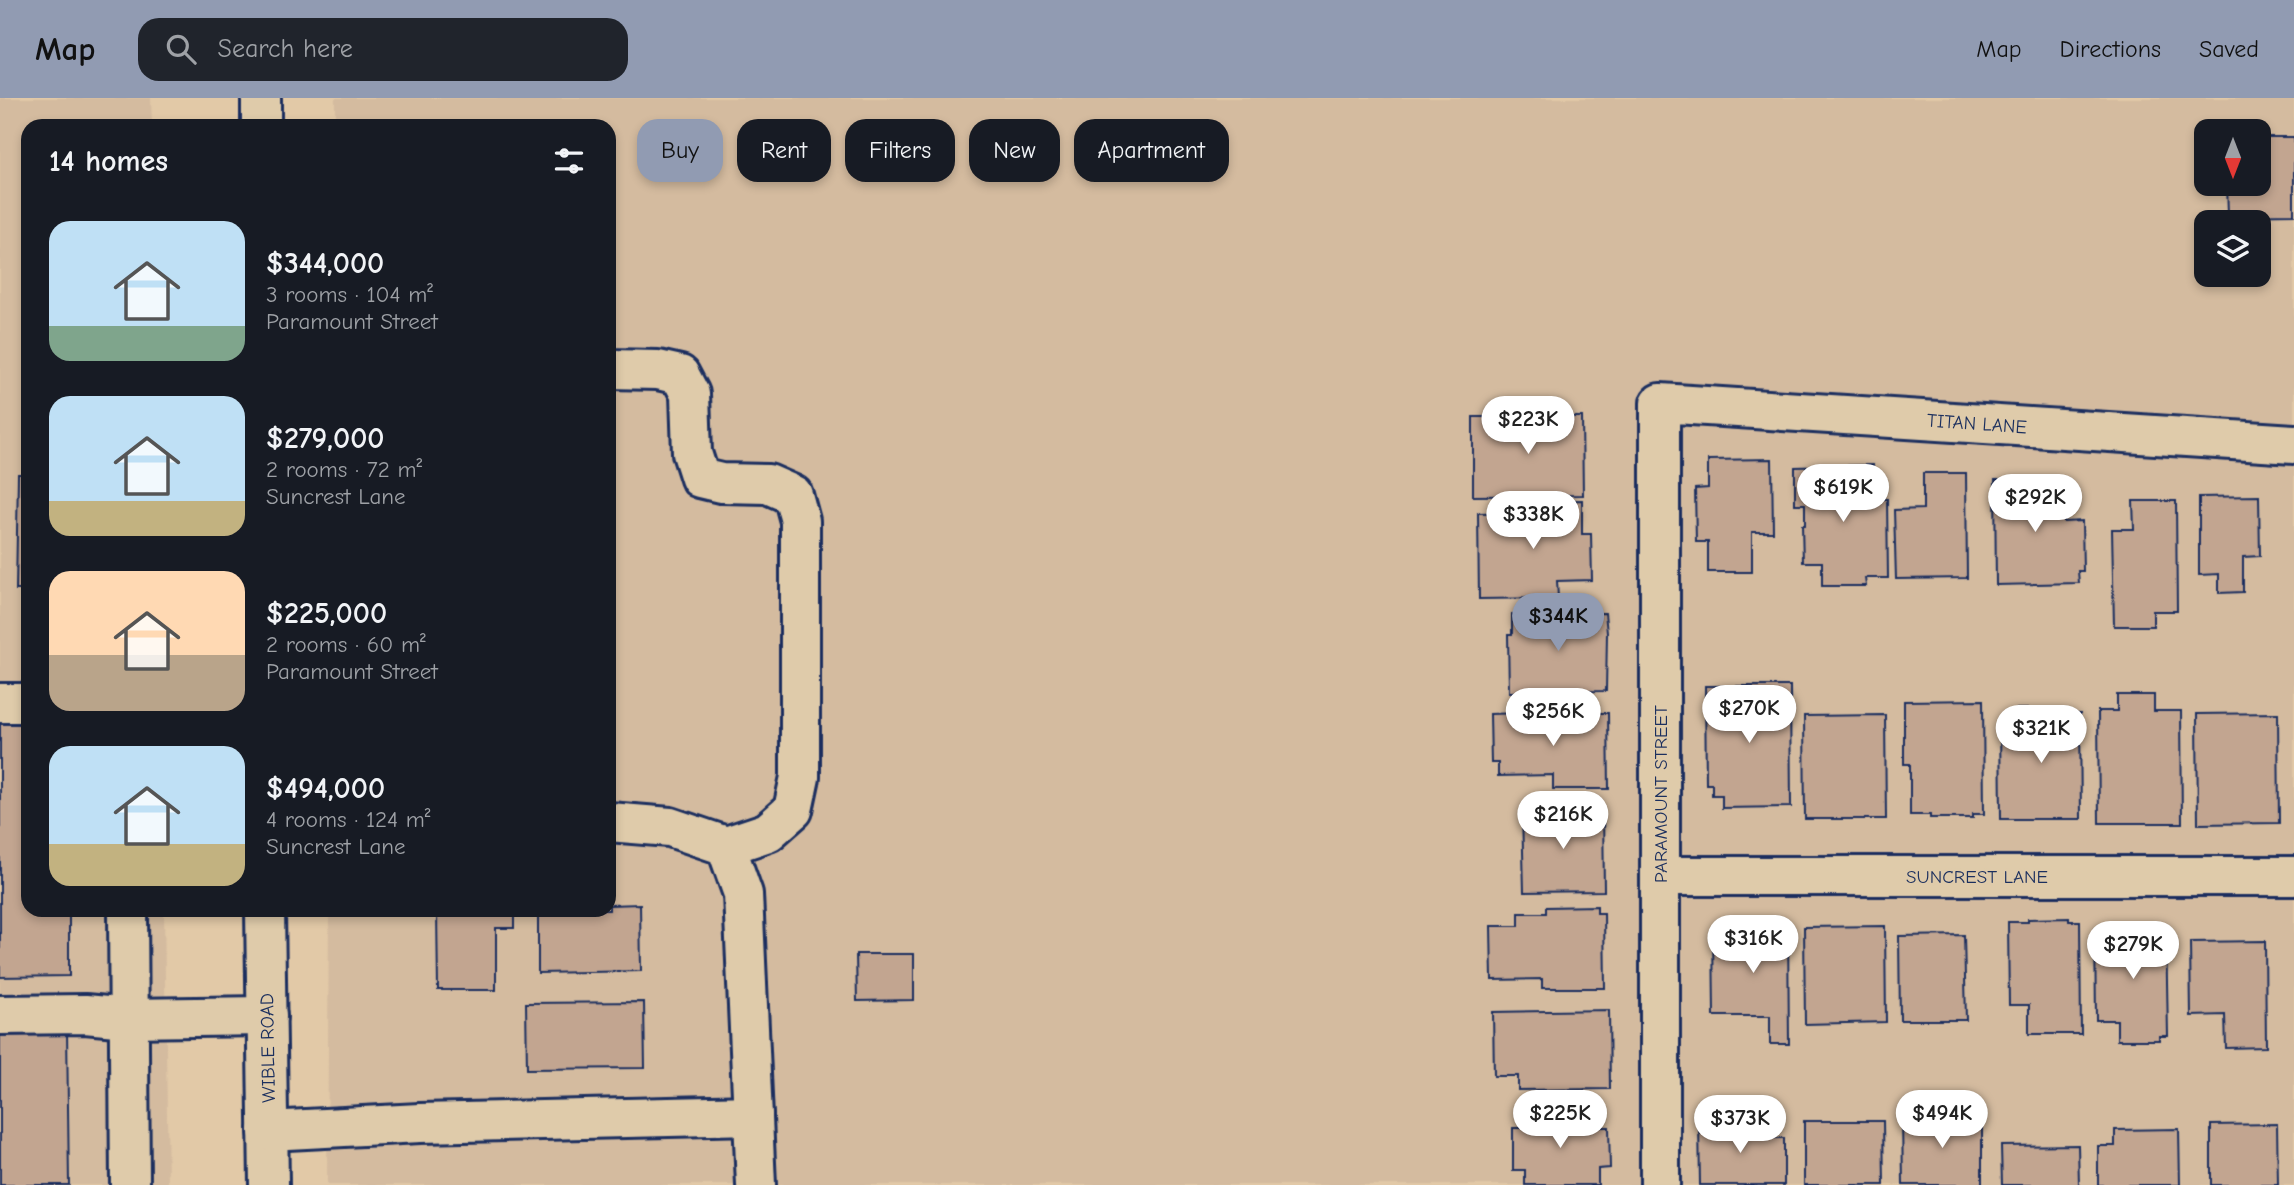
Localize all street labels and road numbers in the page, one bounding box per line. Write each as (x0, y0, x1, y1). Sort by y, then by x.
street label: TITAN LANE (1926, 410, 2028, 438)
street label: PARAMOUNT STREET (1650, 705, 1672, 883)
street label: SUNCREST LANE (1906, 866, 2048, 888)
street label: WIBLE ROAD (256, 993, 280, 1103)

